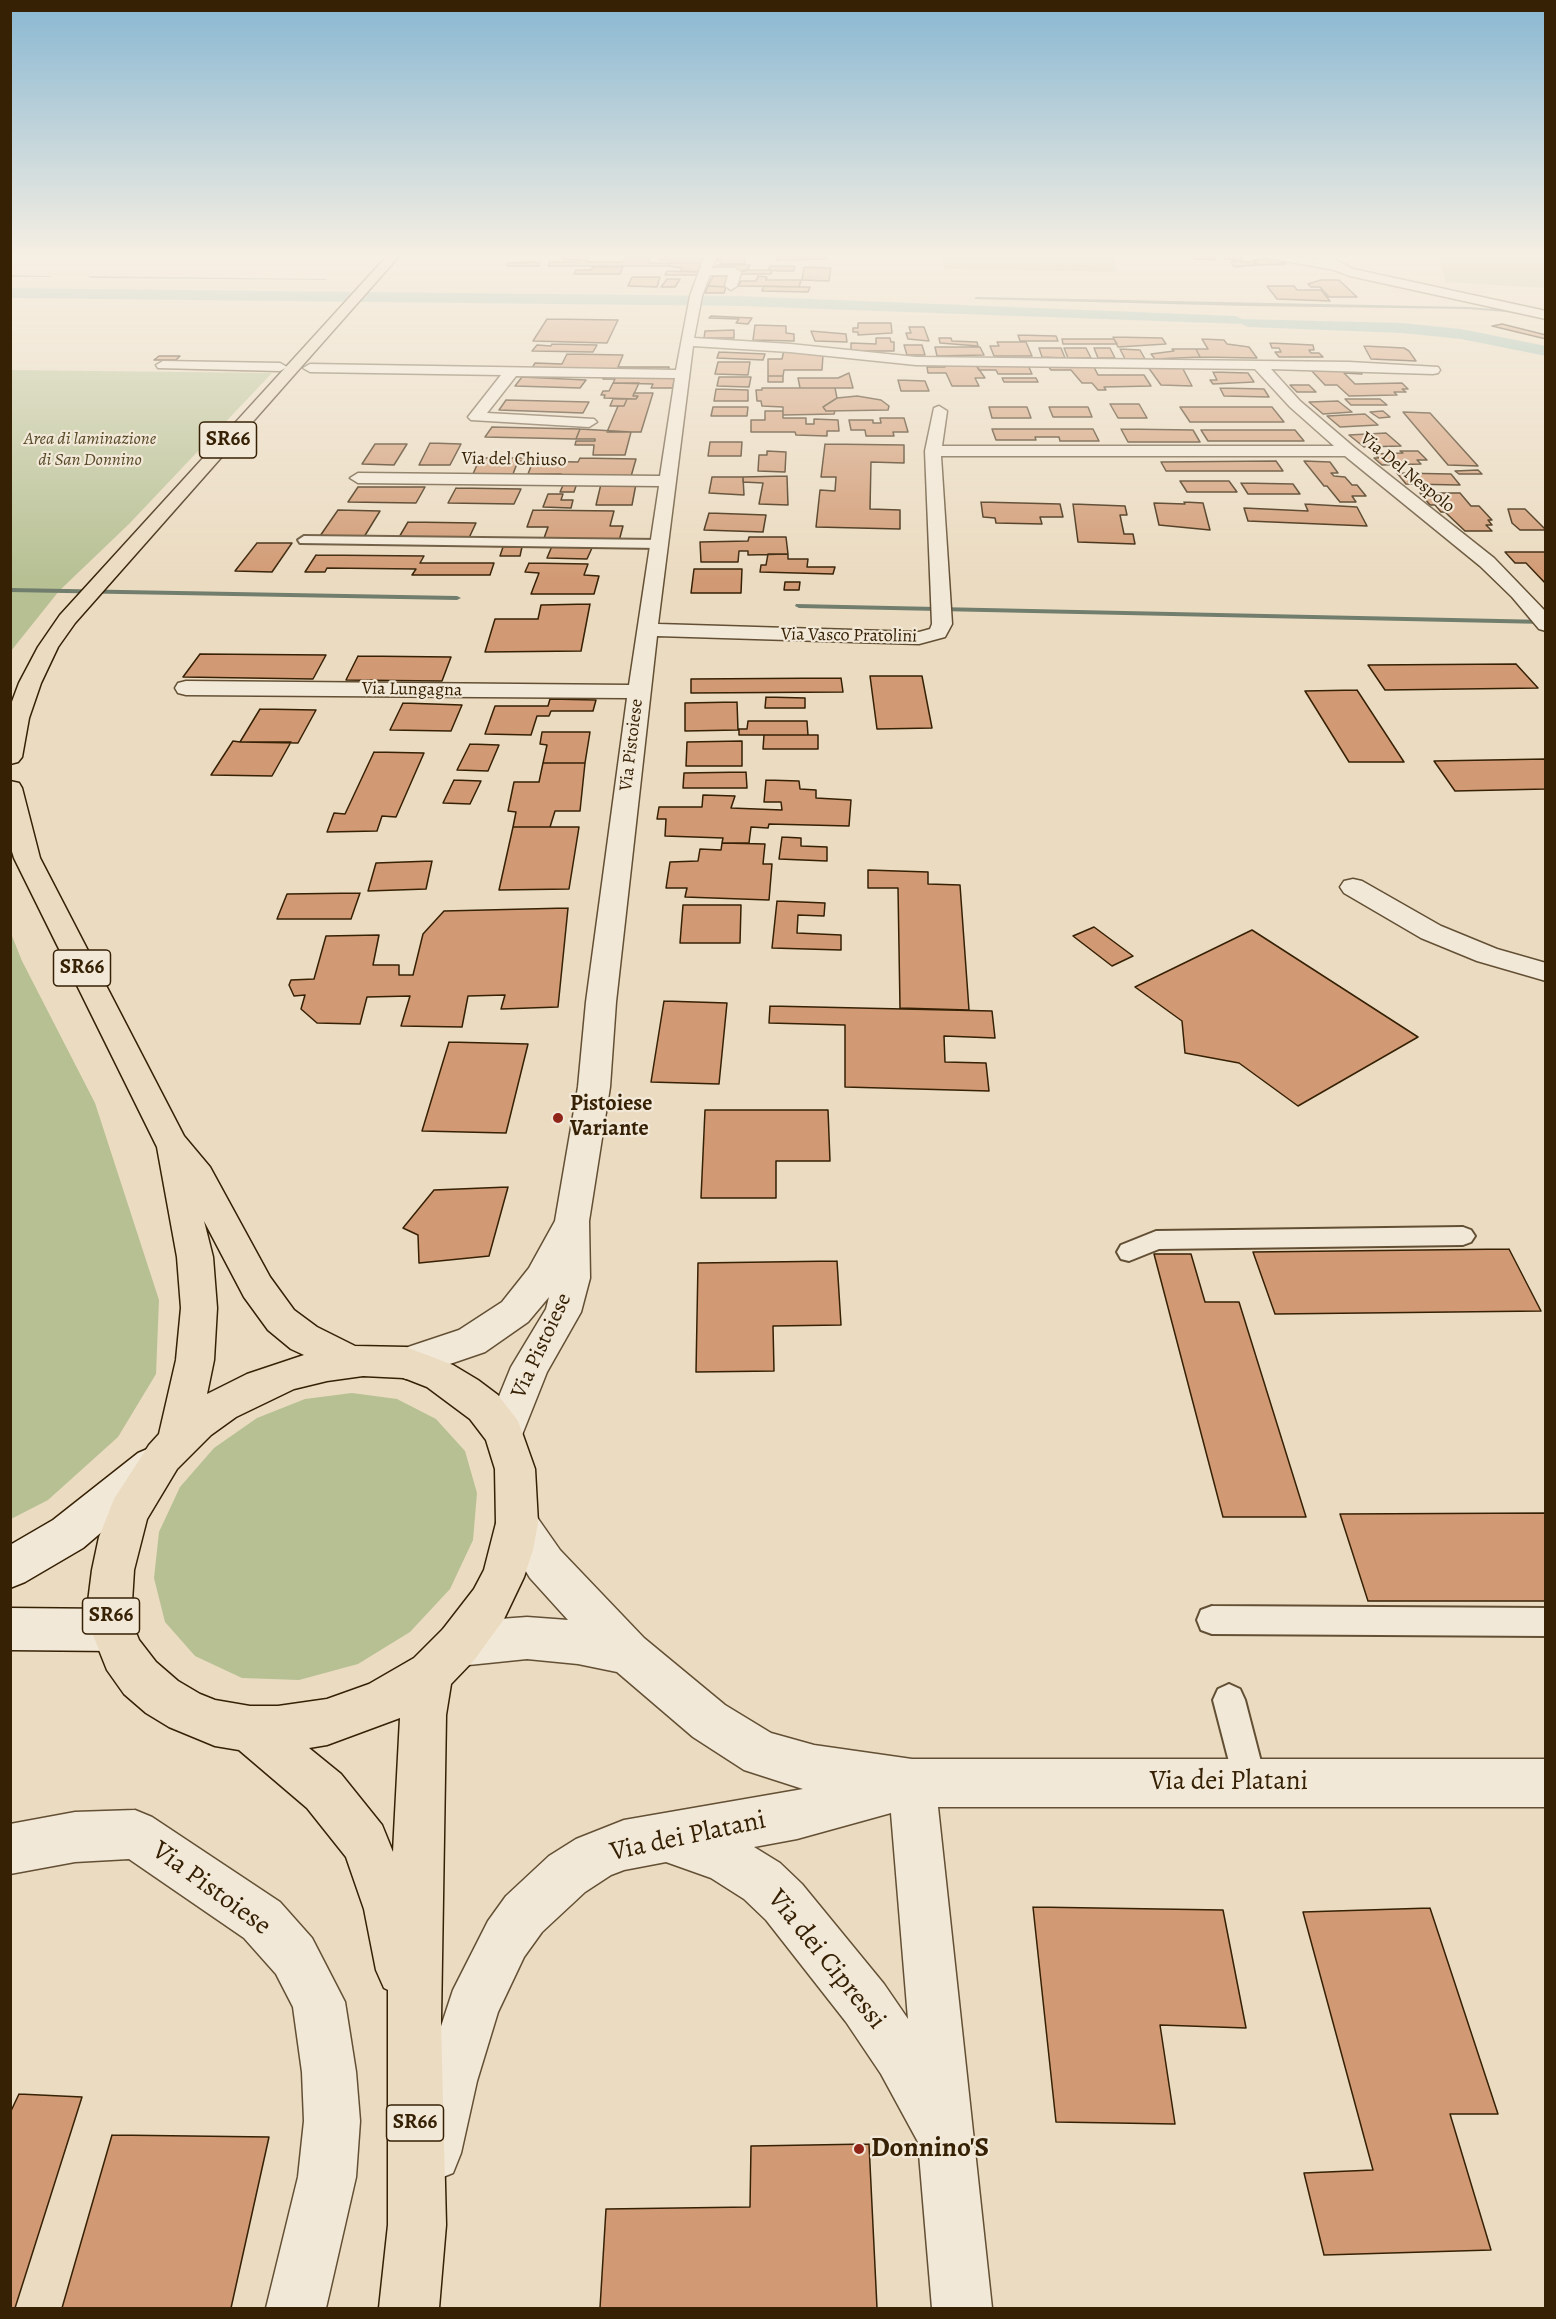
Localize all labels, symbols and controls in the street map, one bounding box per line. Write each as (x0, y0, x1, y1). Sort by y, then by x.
road number: SR66 (200, 422, 256, 458)
street label: Via Del Nespolo (1355, 428, 1459, 518)
park label: Area di laminazione di San Donnino (24, 429, 156, 472)
street label: Via del Chiuso (461, 448, 567, 472)
street label: Via Vasco Pratolini (781, 624, 917, 648)
street label: Via Lungagna (362, 678, 462, 702)
street label: Via Pistoiese (616, 698, 648, 792)
road number: SR66 (54, 950, 110, 986)
place label: Pistoiese Variante (570, 1092, 652, 1144)
marker: Pistoiese Variante (551, 1111, 565, 1125)
street label: Via Pistoiese (506, 1289, 578, 1403)
road number: SR66 (82, 1598, 140, 1634)
street label: Via dei Platani (1150, 1766, 1308, 1798)
street label: Via dei Platani (607, 1805, 769, 1869)
street label: Via Pistoiese (145, 1835, 277, 1943)
street label: Via dei Cipressi (760, 1884, 892, 2036)
road number: SR66 (386, 2105, 444, 2141)
place label: Donnino'S (871, 2133, 989, 2165)
marker: Donnino'S (852, 2142, 866, 2156)

